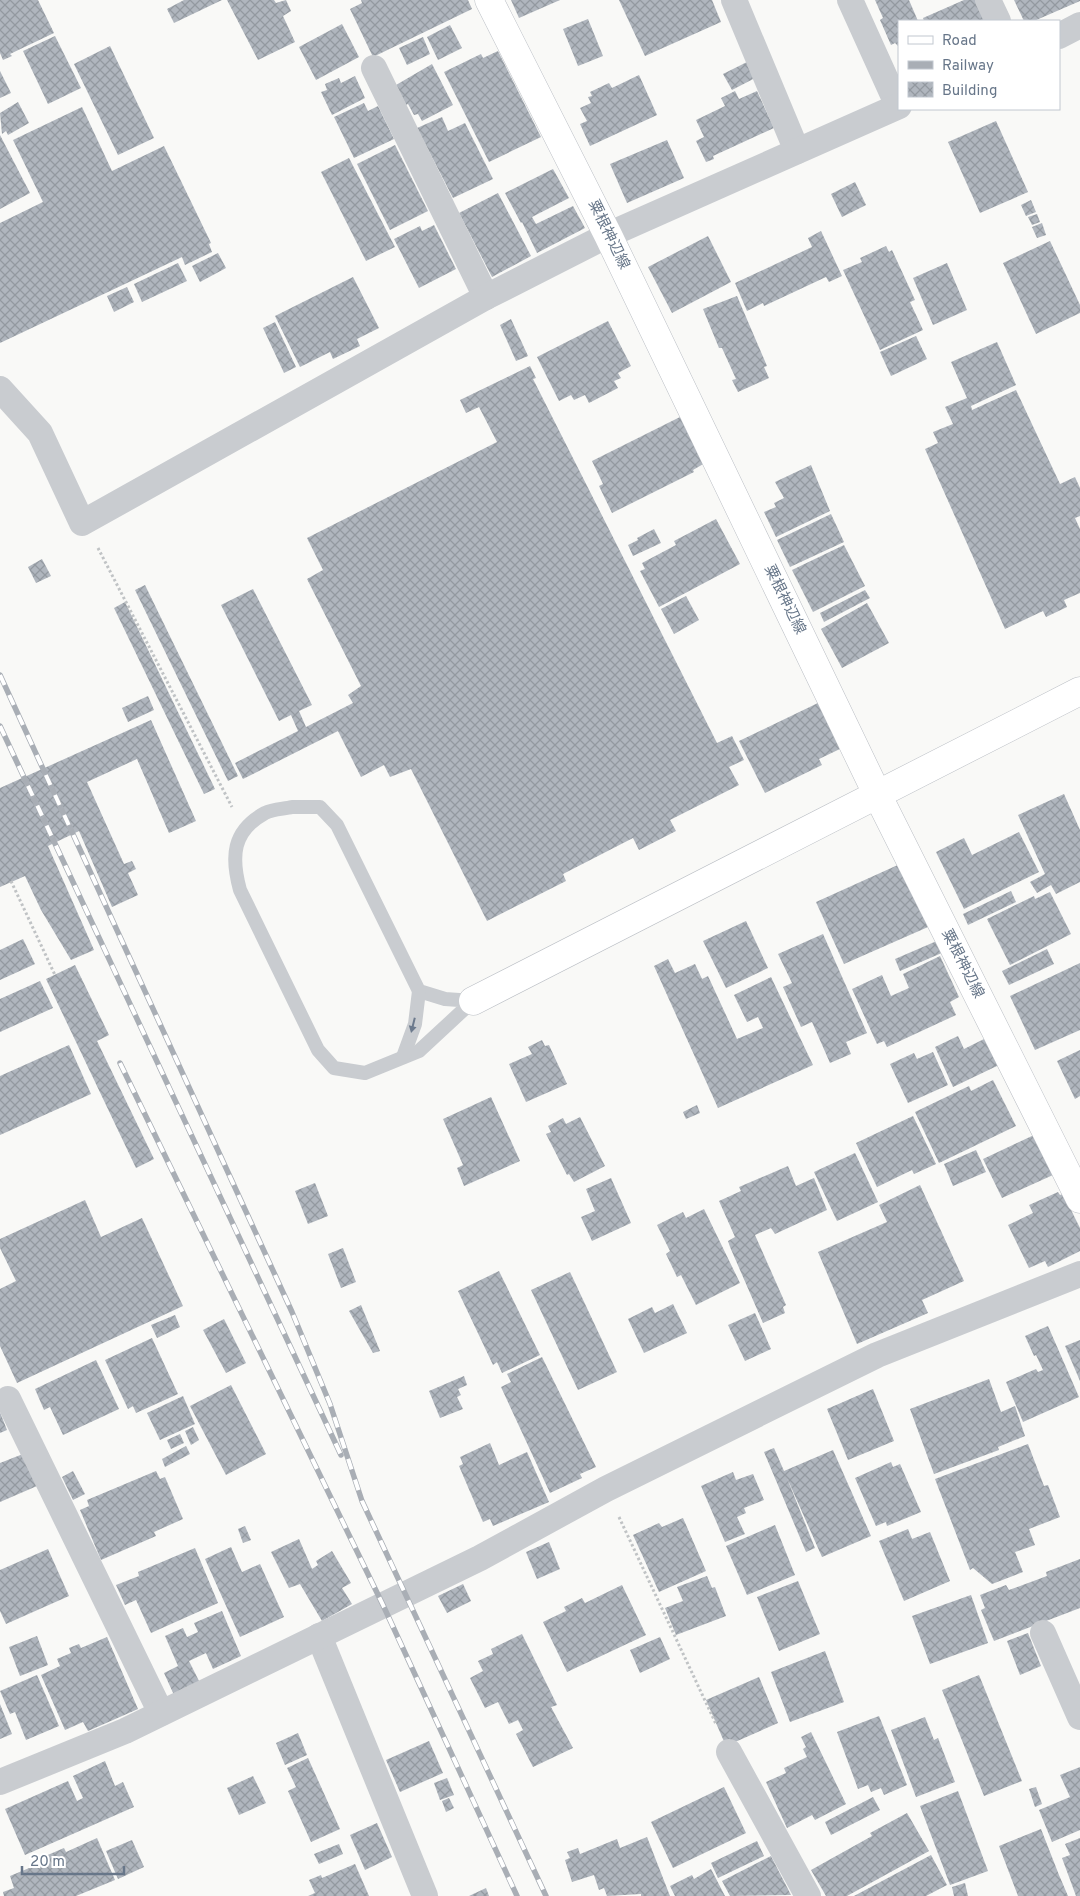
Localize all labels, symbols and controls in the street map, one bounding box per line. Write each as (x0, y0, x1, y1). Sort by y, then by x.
legend (898, 20, 1060, 110)
text: Road (942, 32, 977, 51)
text: Railway (942, 57, 994, 76)
text: Building (942, 82, 997, 101)
street label: 粟根神辺線 (583, 197, 633, 273)
street label: 粟根神辺線 (759, 562, 809, 638)
street label: 粟根神辺線 (937, 926, 987, 1002)
one-way arrow (409, 1018, 417, 1033)
scale bar (22, 1844, 125, 1876)
text: 20 m (30, 1853, 65, 1872)

